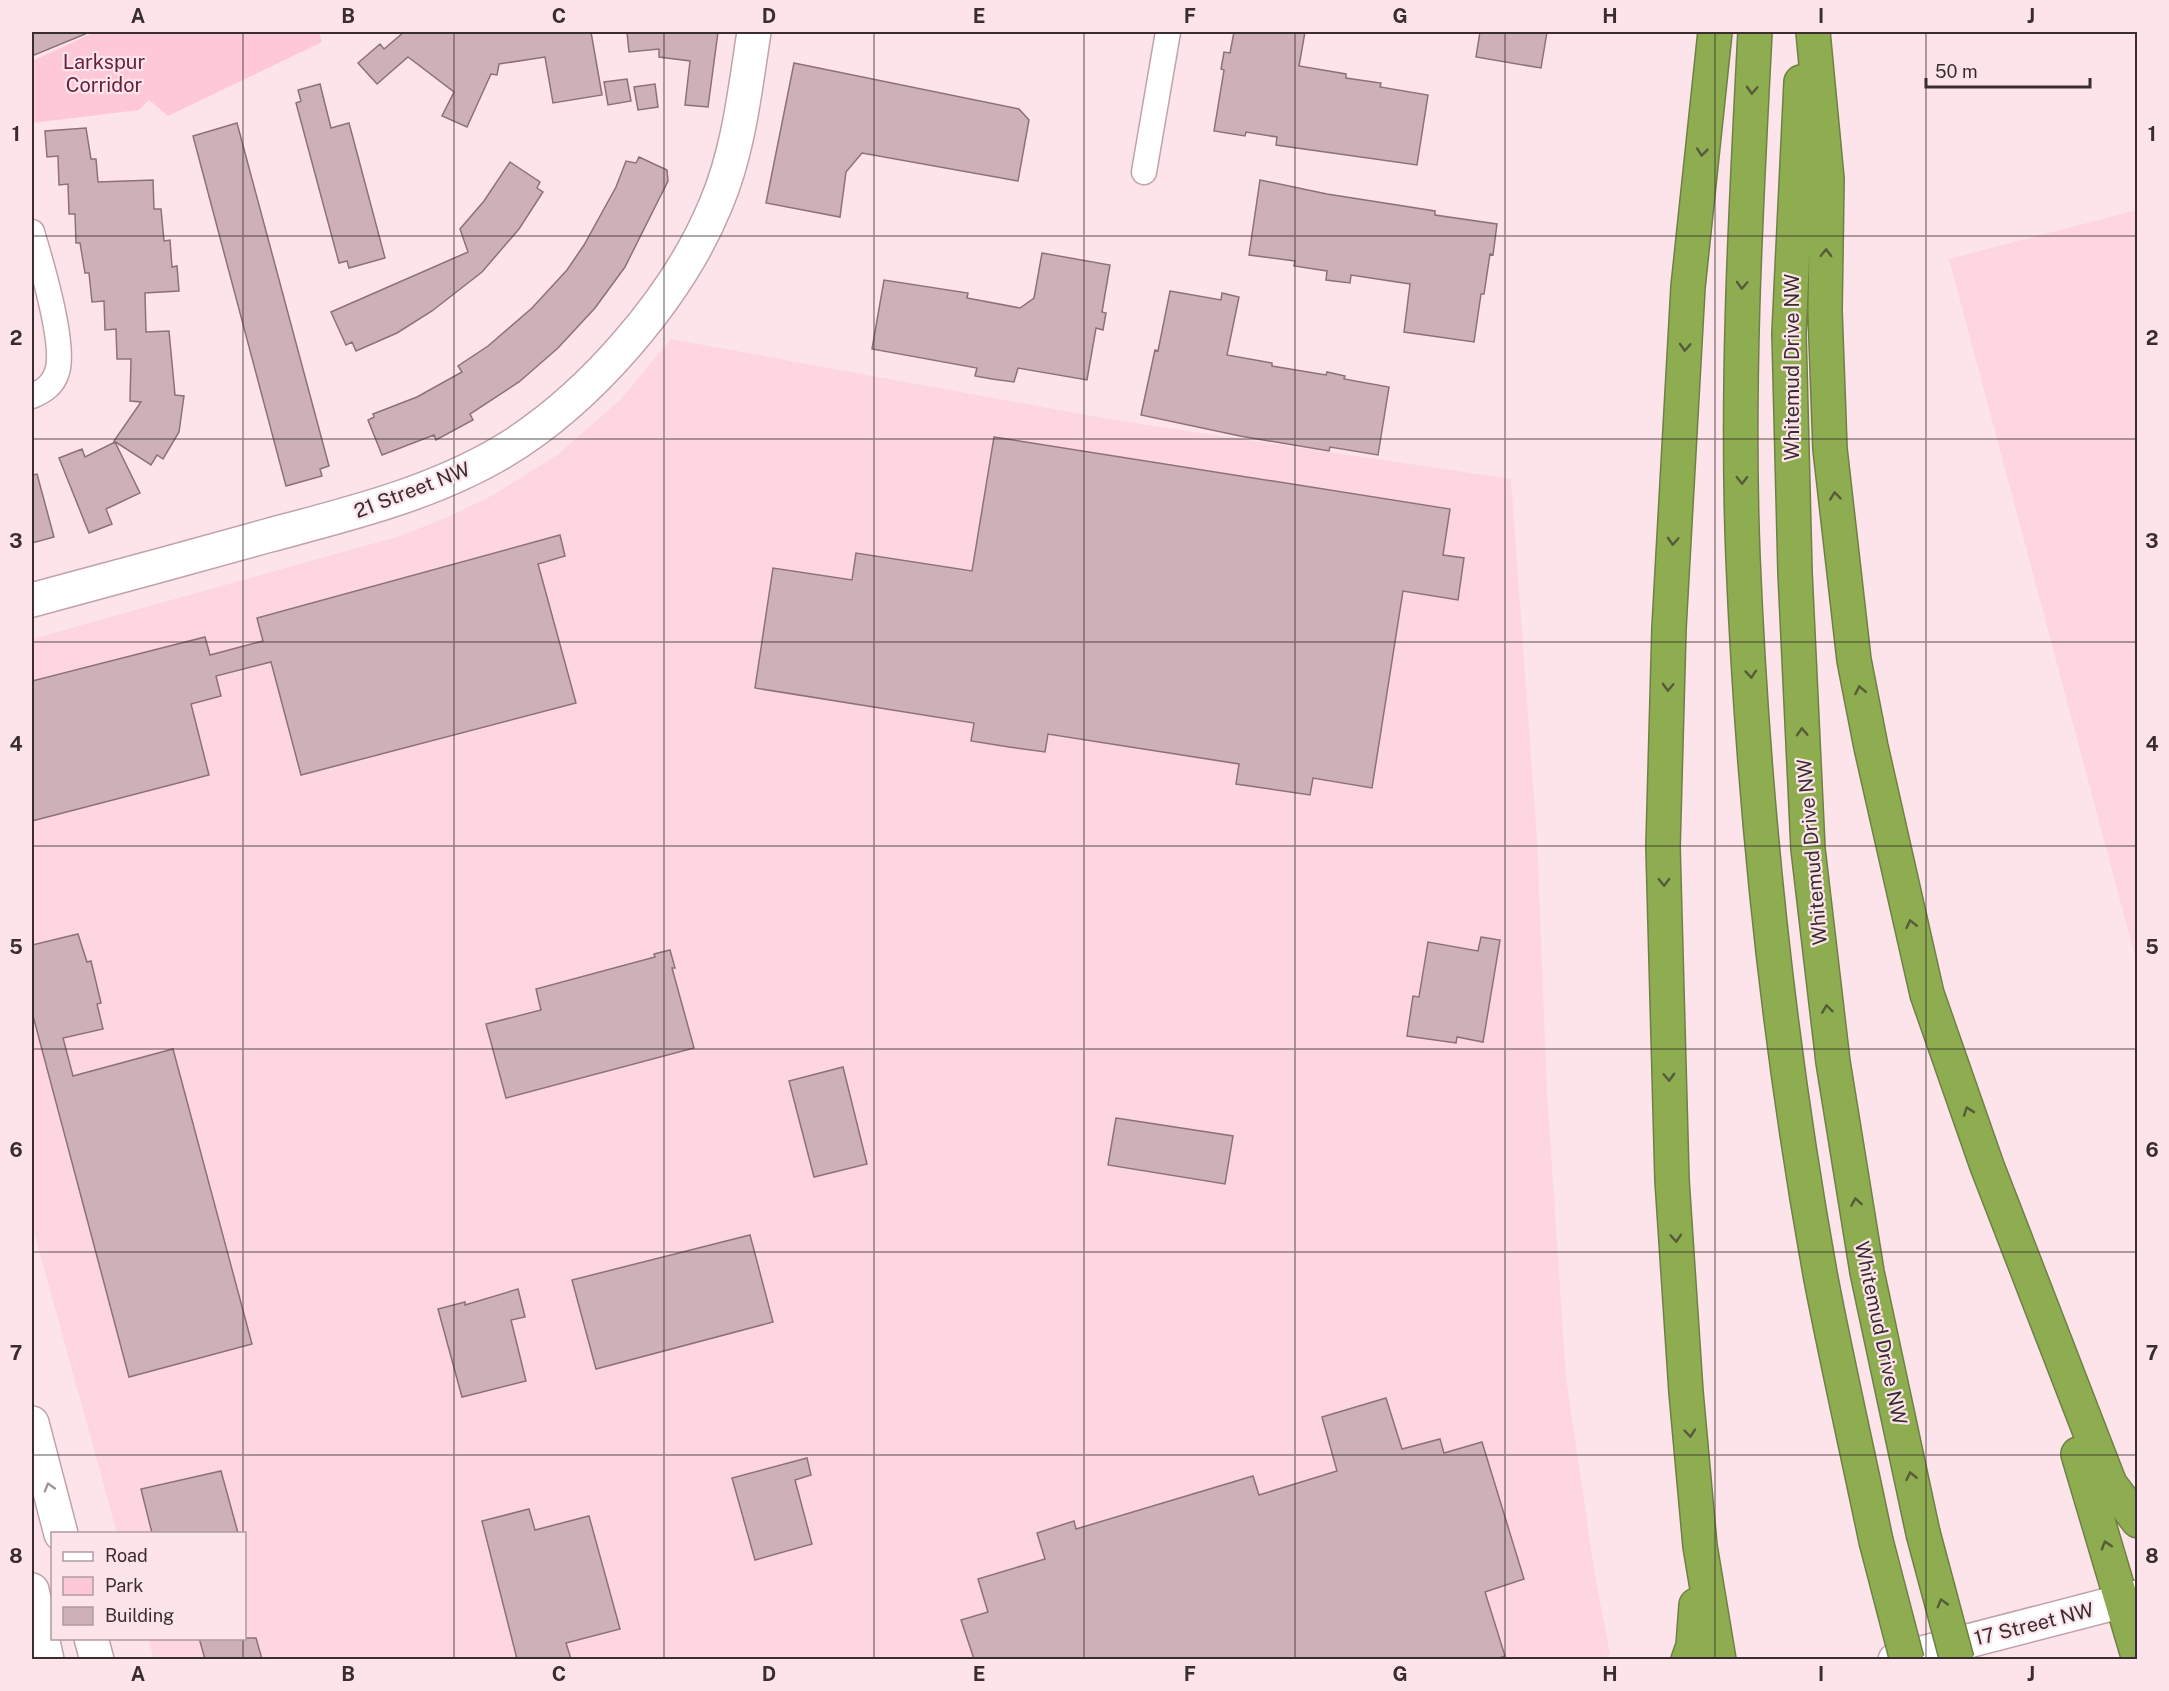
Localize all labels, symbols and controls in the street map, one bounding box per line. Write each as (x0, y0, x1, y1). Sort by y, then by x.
text: A (131, 4, 145, 28)
text: B (341, 4, 355, 28)
text: C (552, 4, 566, 28)
text: D (762, 4, 776, 28)
text: E (973, 4, 985, 28)
text: F (1184, 4, 1196, 28)
text: G (1392, 4, 1408, 28)
text: H (1602, 4, 1618, 28)
text: I (1818, 4, 1824, 28)
text: J (2027, 4, 2035, 28)
park label: Larkspur Corridor (63, 50, 146, 97)
scale bar (1926, 51, 2090, 89)
text: 50 m (1935, 61, 1978, 82)
one-way arrow (1746, 85, 1759, 94)
text: 1 (12, 122, 20, 146)
text: 1 (2148, 122, 2156, 146)
one-way arrow (1696, 148, 1709, 157)
one-way arrow (1820, 248, 1832, 257)
street label: Whitemud Drive NW (1780, 274, 1804, 460)
one-way arrow (1736, 280, 1749, 289)
text: 2 (10, 326, 22, 350)
text: 2 (2146, 326, 2158, 350)
one-way arrow (1678, 342, 1691, 351)
street label: 21 Street NW (351, 457, 473, 523)
one-way arrow (1736, 475, 1749, 484)
one-way arrow (1829, 492, 1842, 501)
text: 3 (9, 529, 23, 553)
text: 3 (2145, 529, 2159, 553)
one-way arrow (1667, 537, 1680, 546)
one-way arrow (1744, 670, 1757, 679)
one-way arrow (1661, 682, 1674, 691)
one-way arrow (1854, 685, 1867, 695)
one-way arrow (1796, 727, 1809, 736)
text: 4 (9, 732, 23, 756)
text: 4 (2145, 732, 2159, 756)
street label: Whitemud Drive NW (1792, 758, 1832, 946)
one-way arrow (1658, 877, 1670, 886)
one-way arrow (1906, 920, 1919, 930)
text: 5 (9, 935, 23, 959)
text: 5 (2145, 935, 2159, 959)
one-way arrow (1821, 1005, 1834, 1014)
one-way arrow (1662, 1072, 1675, 1081)
one-way arrow (1962, 1106, 1975, 1116)
text: 6 (9, 1138, 23, 1162)
text: 6 (2145, 1138, 2159, 1162)
one-way arrow (1850, 1198, 1862, 1207)
one-way arrow (1669, 1234, 1682, 1243)
street label: Whitemud Drive NW (1850, 1239, 1912, 1427)
text: 7 (10, 1341, 22, 1365)
text: 7 (2146, 1341, 2158, 1365)
one-way arrow (1683, 1428, 1696, 1437)
one-way arrow (1905, 1471, 1918, 1481)
one-way arrow (43, 1483, 56, 1493)
legend (51, 1532, 246, 1640)
one-way arrow (2101, 1540, 2113, 1551)
text: 8 (9, 1544, 23, 1568)
text: 8 (2145, 1544, 2159, 1568)
text: Road (105, 1545, 148, 1566)
text: Park (105, 1575, 143, 1596)
one-way arrow (1937, 1598, 1949, 1609)
street label: 17 Street NW (1972, 1598, 2096, 1650)
text: Building (105, 1605, 174, 1626)
text: A (131, 1662, 145, 1686)
text: B (341, 1662, 355, 1686)
text: C (552, 1662, 566, 1686)
text: D (762, 1662, 776, 1686)
text: E (973, 1662, 985, 1686)
text: F (1184, 1662, 1196, 1686)
text: G (1392, 1662, 1408, 1686)
text: H (1602, 1662, 1618, 1686)
text: I (1818, 1662, 1824, 1686)
text: J (2027, 1662, 2035, 1686)

